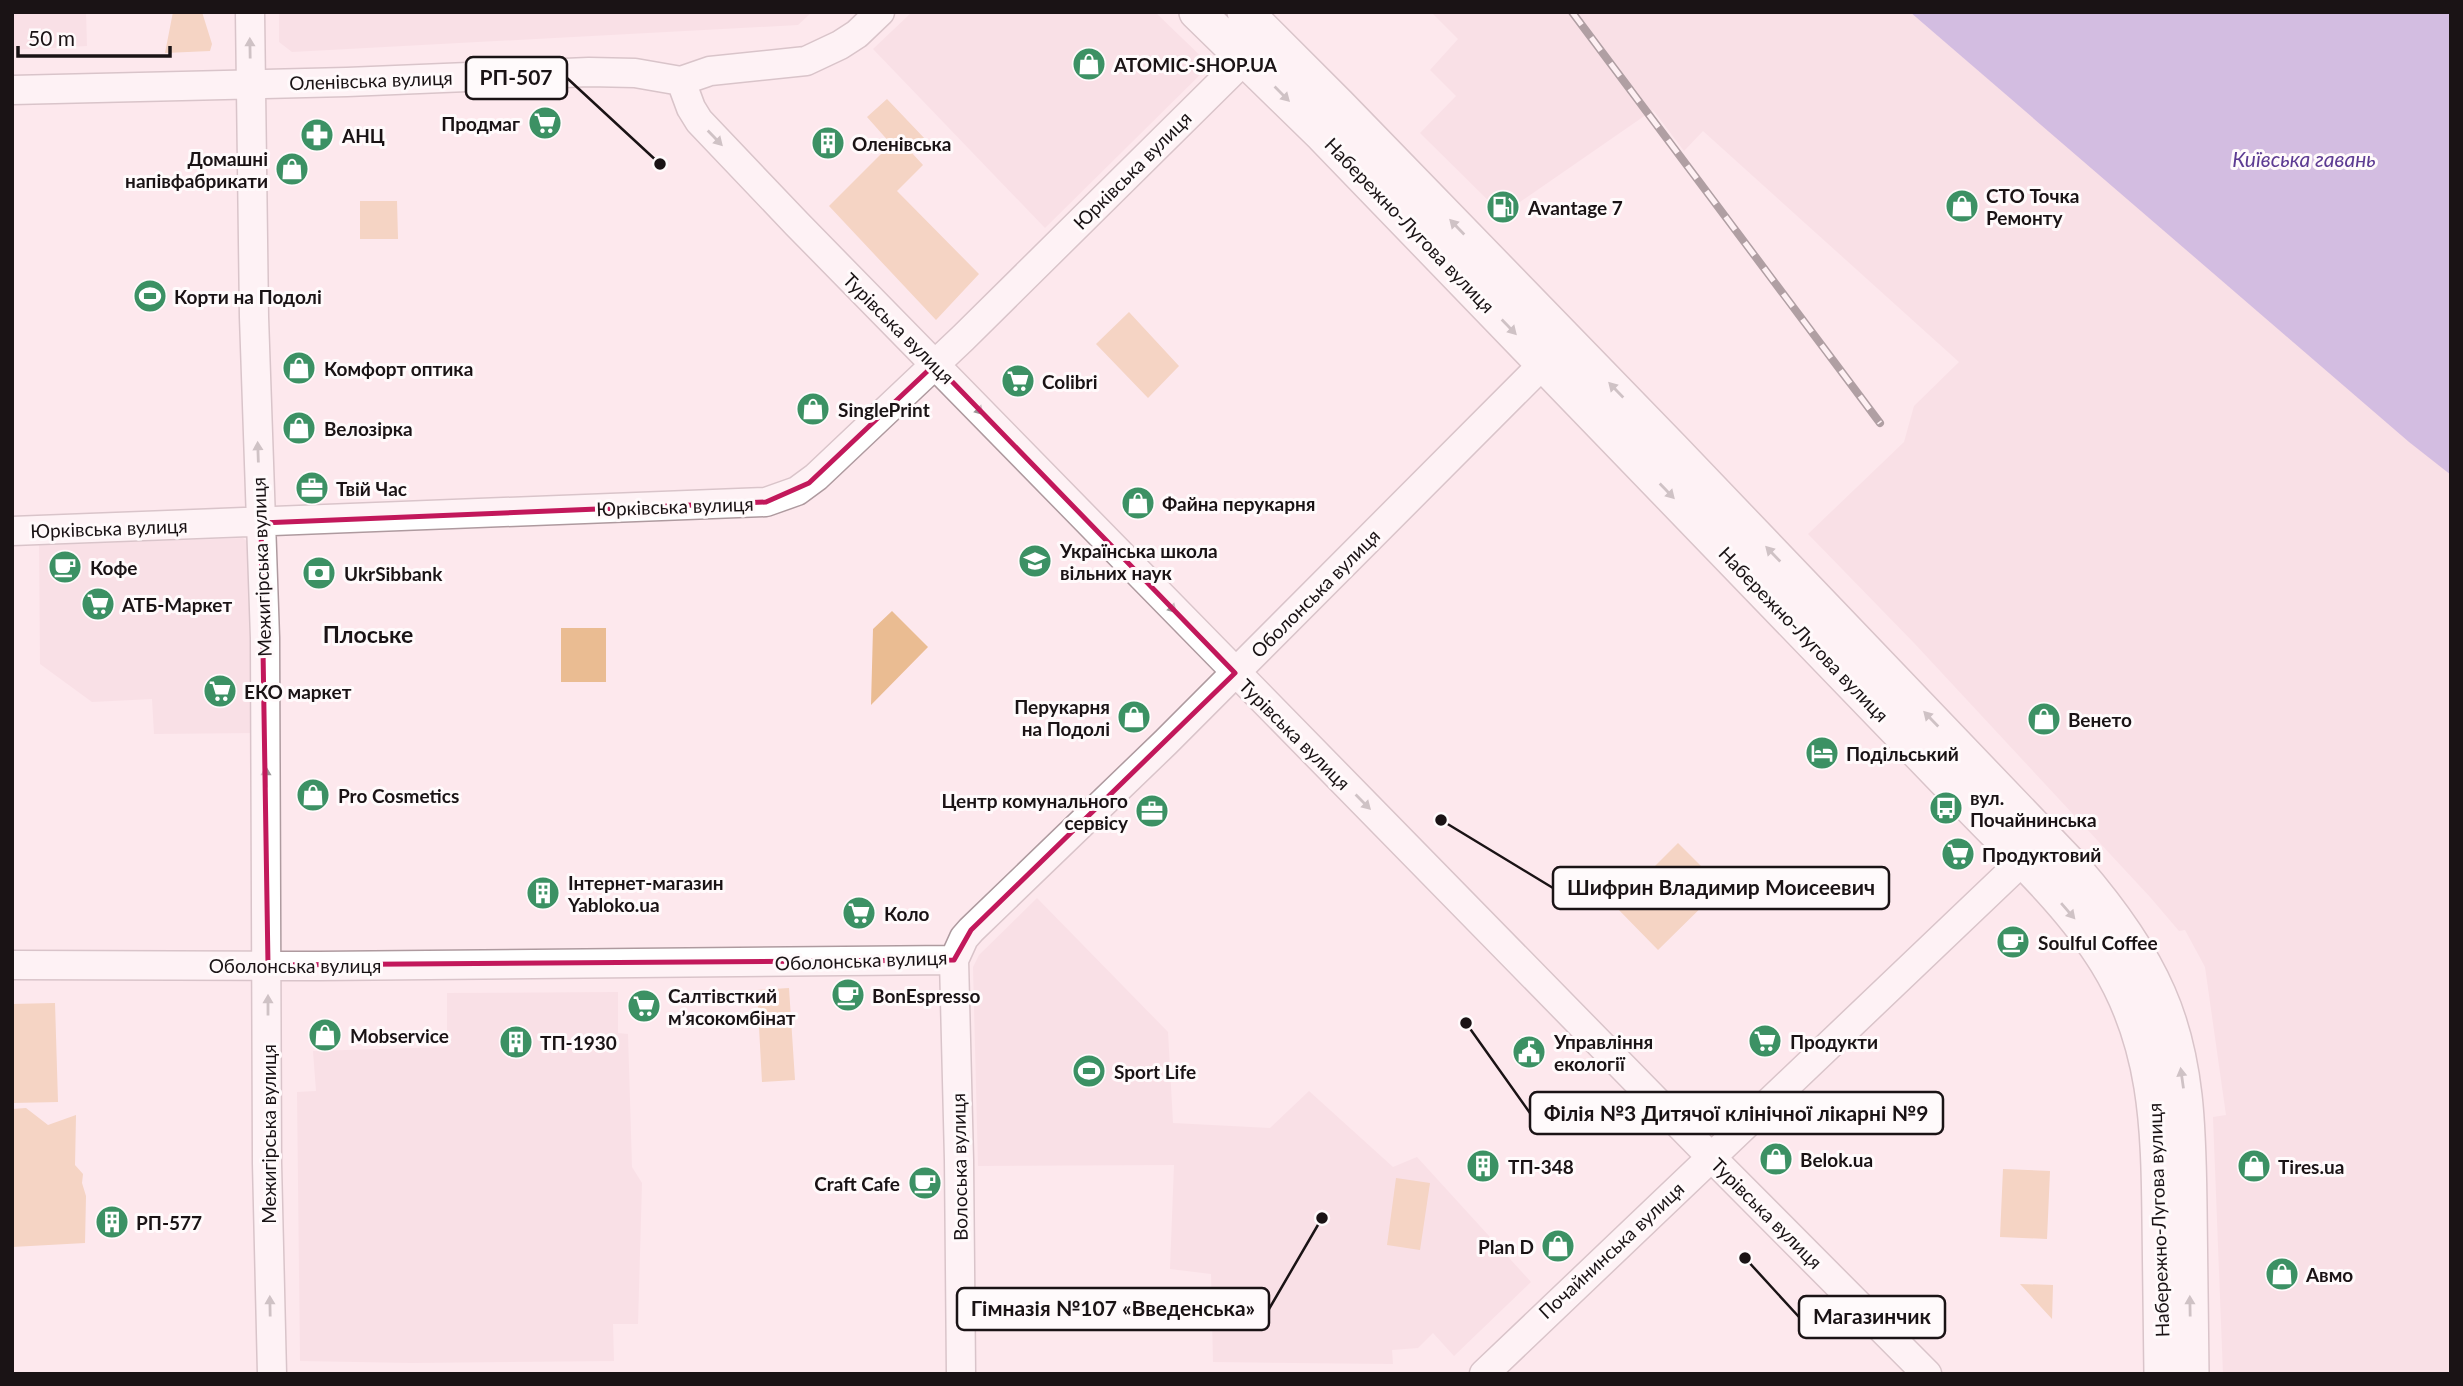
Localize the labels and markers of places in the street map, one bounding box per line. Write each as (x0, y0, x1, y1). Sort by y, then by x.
shop icon: ATOMIC-SHOP.UA (1070, 45, 1108, 83)
place label: ATOMIC-SHOP.UA (1113, 53, 1278, 76)
callout: РП-507 (466, 57, 567, 99)
supermarket icon: Продмаг (526, 104, 564, 142)
place label: Продмаг (441, 112, 520, 135)
pharmacy icon: АНЦ (298, 116, 336, 154)
place label: АНЦ (341, 124, 385, 147)
building icon: Оленівська (809, 124, 847, 162)
place label: Оленівська (852, 132, 951, 155)
place label: Домашні напівфабрикати (125, 147, 268, 192)
shop icon: Домашні напівфабрикати (273, 150, 311, 188)
place label: СТО Точка Ремонту (1986, 184, 2079, 229)
shop icon: СТО Точка Ремонту (1943, 187, 1981, 225)
fuel station icon: Avantage 7 (1484, 188, 1522, 226)
place label: Avantage 7 (1527, 196, 1623, 219)
sports icon: Корти на Подолі (131, 277, 169, 315)
place label: Корти на Подолі (174, 285, 322, 308)
shop icon: Комфорт оптика (280, 349, 318, 387)
place label: Комфорт оптика (324, 357, 473, 380)
supermarket icon: Colibri (999, 362, 1037, 400)
place label: Colibri (1042, 370, 1098, 393)
shop icon: SinglePrint (794, 390, 832, 428)
place label: SinglePrint (838, 398, 930, 421)
shop icon: Велозірка (280, 409, 318, 447)
place label: Велозірка (324, 417, 413, 440)
office icon: Твій Час (293, 469, 331, 507)
place label: Твій Час (336, 477, 407, 500)
shop icon: Файна перукарня (1119, 484, 1157, 522)
place label: Файна перукарня (1162, 492, 1316, 515)
place label: Українська школа вільних наук (1059, 539, 1218, 584)
school or university icon: Українська школа вільних наук (1016, 542, 1054, 580)
cafe icon: Кофе (46, 548, 84, 586)
bank icon: UkrSibbank (300, 554, 338, 592)
place label: Кофе (90, 556, 137, 579)
place label: UkrSibbank (344, 562, 443, 585)
supermarket icon: АТБ-Маркет (79, 585, 117, 623)
place label: АТБ-Маркет (121, 593, 232, 616)
supermarket icon: ЕКО маркет (201, 672, 239, 710)
place label: ЕКО маркет (244, 680, 352, 703)
place label: Перукарня на Подолі (1014, 695, 1110, 740)
shop icon: Перукарня на Подолі (1115, 698, 1153, 736)
shop icon: Венето (2025, 700, 2063, 738)
place label: Венето (2068, 708, 2132, 731)
hotel icon: Подільський (1803, 734, 1841, 772)
place label: Подільський (1846, 742, 1959, 765)
shop icon: Pro Cosmetics (294, 776, 332, 814)
place label: Pro Cosmetics (338, 784, 459, 807)
place label: вул. Почайнинська (1970, 786, 2097, 831)
place label: Центр комунального сервісу (941, 789, 1129, 834)
bus stop icon: вул. Почайнинська (1927, 789, 1965, 827)
office icon: Центр комунального сервісу (1133, 792, 1171, 830)
supermarket icon: Продуктовий (1939, 835, 1977, 873)
place label: Продуктовий (1982, 843, 2101, 866)
callout: Шифрин Владимир Моисеевич (1553, 867, 1889, 909)
place label: Інтернет-магазин Yabloko.ua (567, 871, 724, 916)
building icon: Інтернет-магазин Yabloko.ua (524, 874, 562, 912)
supermarket icon: Коло (840, 894, 878, 932)
place label: Коло (884, 902, 930, 925)
cafe icon: Soulful Coffee (1994, 923, 2032, 961)
place label: Soulful Coffee (2038, 931, 2158, 954)
cafe icon: BonEspresso (829, 976, 867, 1014)
place label: Салтівсткий м’ясокомбінат (668, 984, 796, 1029)
place label: BonEspresso (872, 984, 980, 1007)
supermarket icon: Салтівсткий м’ясокомбінат (625, 987, 663, 1025)
shop icon: Mobservice (306, 1016, 344, 1054)
supermarket icon: Продукти (1746, 1022, 1784, 1060)
building icon: ТП-1930 (497, 1023, 535, 1061)
place label: Mobservice (350, 1024, 449, 1047)
place label: Управління екології (1553, 1030, 1653, 1075)
place label: Продукти (1790, 1030, 1878, 1053)
place label: ТП-1930 (540, 1031, 617, 1054)
public building icon: Управління екології (1510, 1033, 1548, 1071)
sports icon: Sport Life (1070, 1052, 1108, 1090)
place label: Sport Life (1114, 1060, 1196, 1083)
callout: Філія №3 Дитячої клінічної лікарні №9 (1530, 1092, 1943, 1134)
shop icon: Belok.ua (1757, 1140, 1795, 1178)
building icon: ТП-348 (1464, 1147, 1502, 1185)
shop icon: Tires.ua (2235, 1147, 2273, 1185)
place label: Belok.ua (1800, 1148, 1873, 1171)
place label: ТП-348 (1508, 1155, 1574, 1178)
place label: Tires.ua (2278, 1155, 2344, 1178)
cafe icon: Craft Cafe (906, 1164, 944, 1202)
place label: Craft Cafe (814, 1172, 900, 1195)
building icon: РП-577 (93, 1203, 131, 1241)
place label: РП-577 (136, 1211, 202, 1234)
shop icon: Plan D (1539, 1227, 1577, 1265)
place label: Plan D (1478, 1235, 1534, 1258)
shop icon: Авмо (2263, 1255, 2301, 1293)
place label: Авмо (2305, 1263, 2353, 1286)
callout: Гімназія №107 «Введенська» (957, 1288, 1269, 1330)
callout: Магазинчик (1799, 1296, 1945, 1338)

